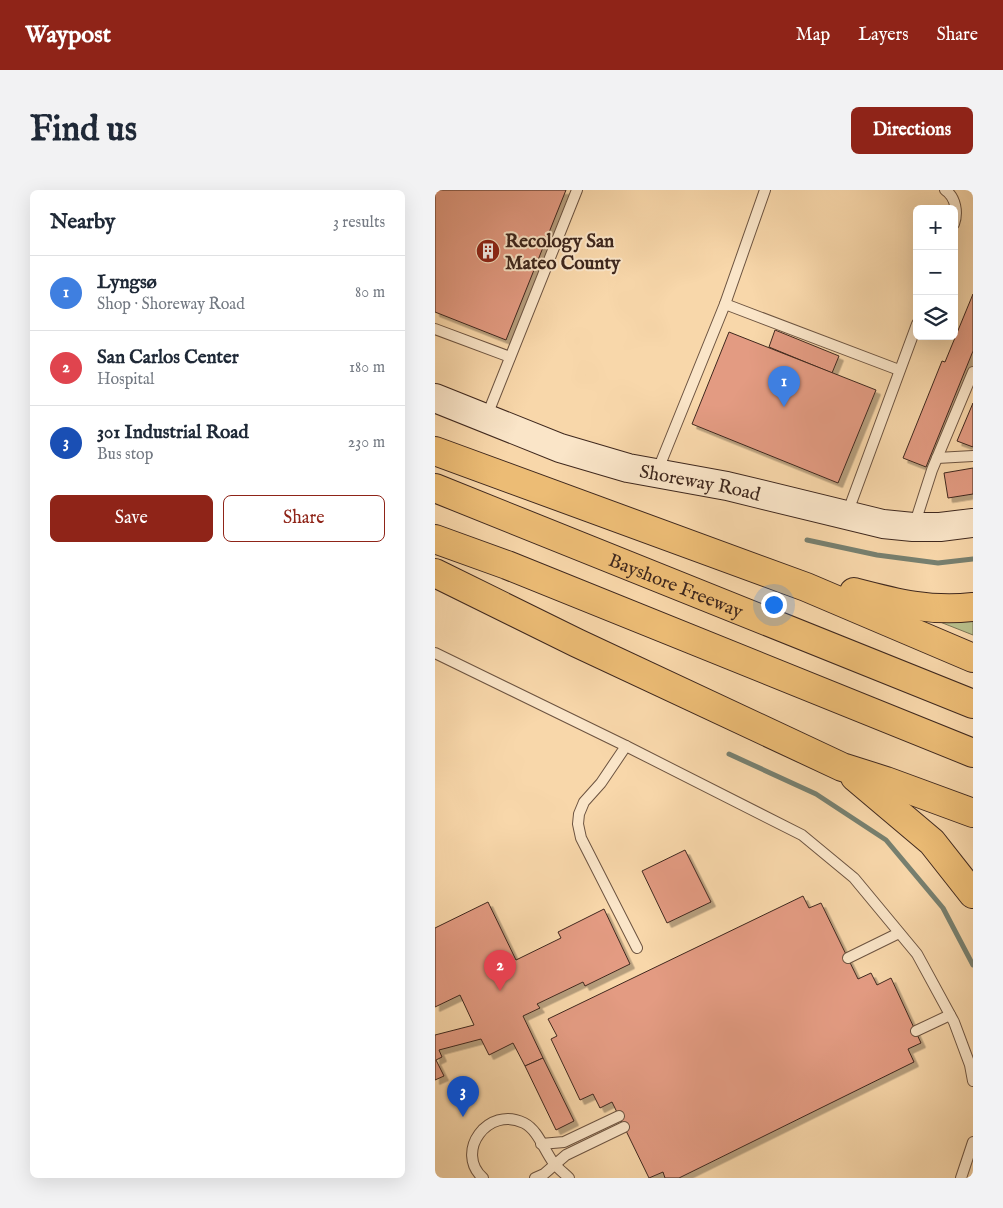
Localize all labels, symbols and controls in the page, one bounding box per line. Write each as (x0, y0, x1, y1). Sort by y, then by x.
text: Waypost (25, 20, 111, 51)
text: Map (796, 24, 830, 47)
text: Layers (858, 24, 909, 47)
text: Share (937, 24, 978, 47)
button: Directions (851, 107, 973, 154)
text: Find us (30, 108, 137, 153)
map controls (913, 205, 958, 340)
button: + (913, 205, 958, 250)
text: Nearby (50, 209, 115, 236)
text: 3 results (333, 213, 385, 233)
place label: Recology San Mateo County (505, 230, 621, 276)
building icon: Recology San Mateo County (475, 238, 501, 264)
button: − (913, 250, 958, 295)
text: Lyngsø (97, 271, 157, 295)
text: 1 (63, 283, 69, 303)
text: 80 m (355, 283, 385, 303)
text: Shop · Shoreway Road (97, 295, 245, 315)
button: layers (913, 295, 958, 340)
text: San Carlos Center (97, 346, 239, 370)
text: 2 (62, 358, 70, 378)
text: 180 m (349, 358, 385, 378)
pin: 1 (768, 366, 800, 407)
text: Hospital (97, 370, 154, 390)
text: 301 Industrial Road (97, 421, 249, 445)
text: 3 (63, 433, 69, 453)
text: 230 m (348, 433, 385, 453)
text: Bus stop (97, 445, 153, 465)
street label: Shoreway Road (637, 460, 763, 508)
button: Save (50, 495, 213, 542)
button: Share (223, 495, 385, 542)
street label: Bayshore Freeway (605, 549, 747, 625)
your location (761, 592, 787, 618)
pin: 2 (484, 950, 516, 991)
pin: 3 (447, 1076, 479, 1117)

